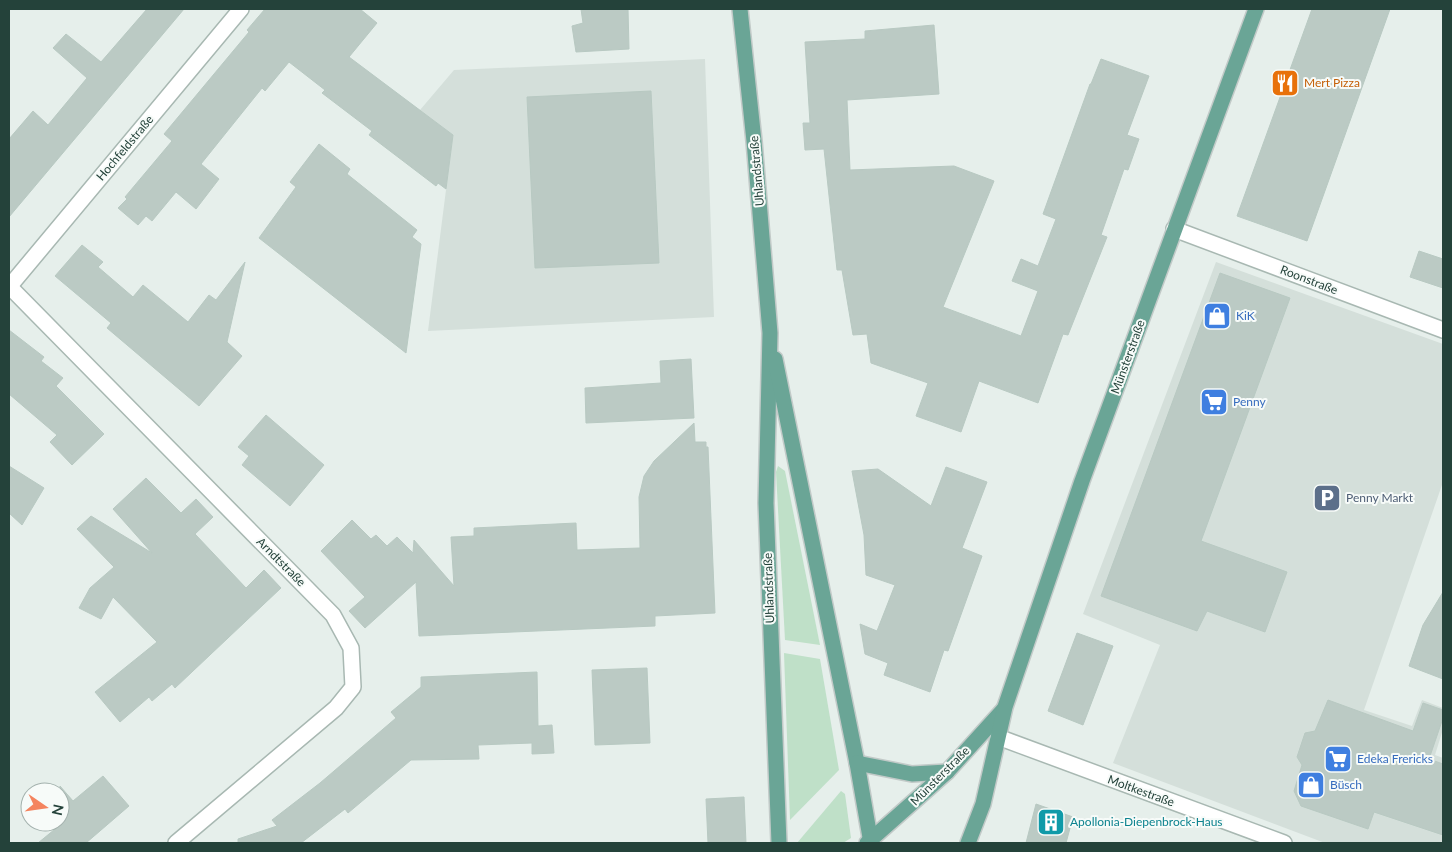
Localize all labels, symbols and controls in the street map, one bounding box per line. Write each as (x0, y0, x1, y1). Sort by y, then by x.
restaurant icon: Mert Pizza (1270, 68, 1300, 98)
place label: Mert Pizza (1304, 75, 1360, 90)
street label: Hochfeldstraße (93, 112, 156, 184)
street label: Uhlandstraße (746, 135, 767, 207)
street label: Roonstraße (1278, 262, 1340, 297)
shop icon: KiK (1202, 301, 1232, 331)
place label: KiK (1236, 308, 1255, 323)
street label: Münsterstraße (1107, 318, 1148, 396)
supermarket icon: Penny (1199, 387, 1229, 417)
place label: Penny (1233, 394, 1266, 409)
parking icon: Penny Markt (1312, 483, 1342, 513)
place label: Penny Markt (1346, 490, 1414, 505)
street label: Arndtstraße (254, 534, 309, 589)
street label: Uhlandstraße (760, 552, 777, 624)
street label: Münsterstraße (907, 743, 972, 808)
supermarket icon: Edeka Frericks (1323, 744, 1353, 774)
place label: Edeka Frericks (1357, 751, 1433, 766)
shop icon: Büsch (1296, 770, 1326, 800)
street label: Moltkestraße (1106, 772, 1177, 810)
place label: Büsch (1330, 777, 1362, 792)
north arrow (20, 782, 70, 832)
text: N (49, 803, 68, 817)
building icon: Apollonia-Diepenbrock-Haus (1036, 807, 1066, 837)
place label: Apollonia-Diepenbrock-Haus (1070, 814, 1223, 829)

